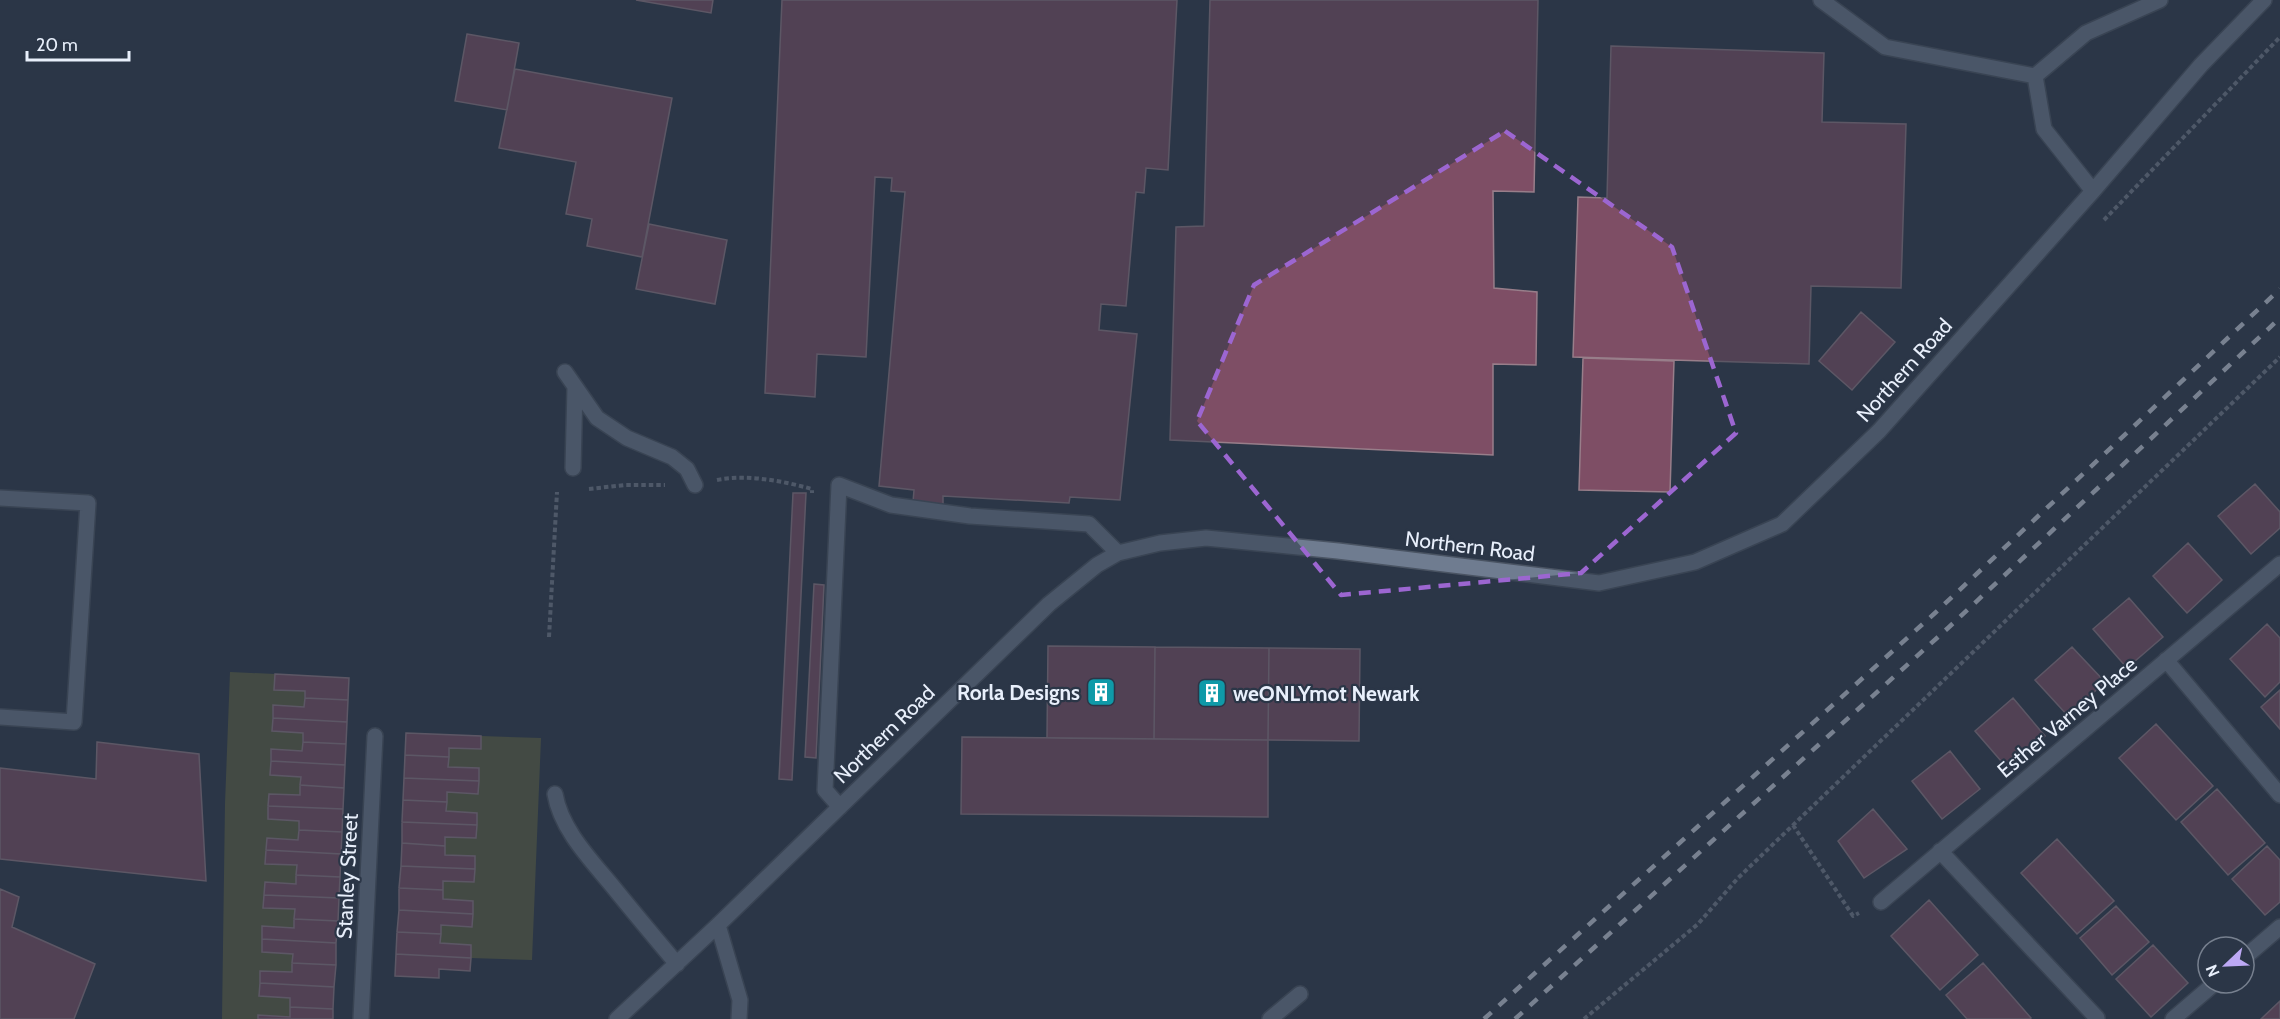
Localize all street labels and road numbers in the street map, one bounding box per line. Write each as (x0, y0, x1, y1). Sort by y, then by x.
street label: Northern Road (1851, 313, 1957, 427)
street label: Northern Road (1404, 526, 1536, 566)
street label: Esther Varney Place (1992, 651, 2142, 783)
street label: Northern Road (828, 680, 940, 788)
street label: Stanley Street (331, 813, 363, 939)

